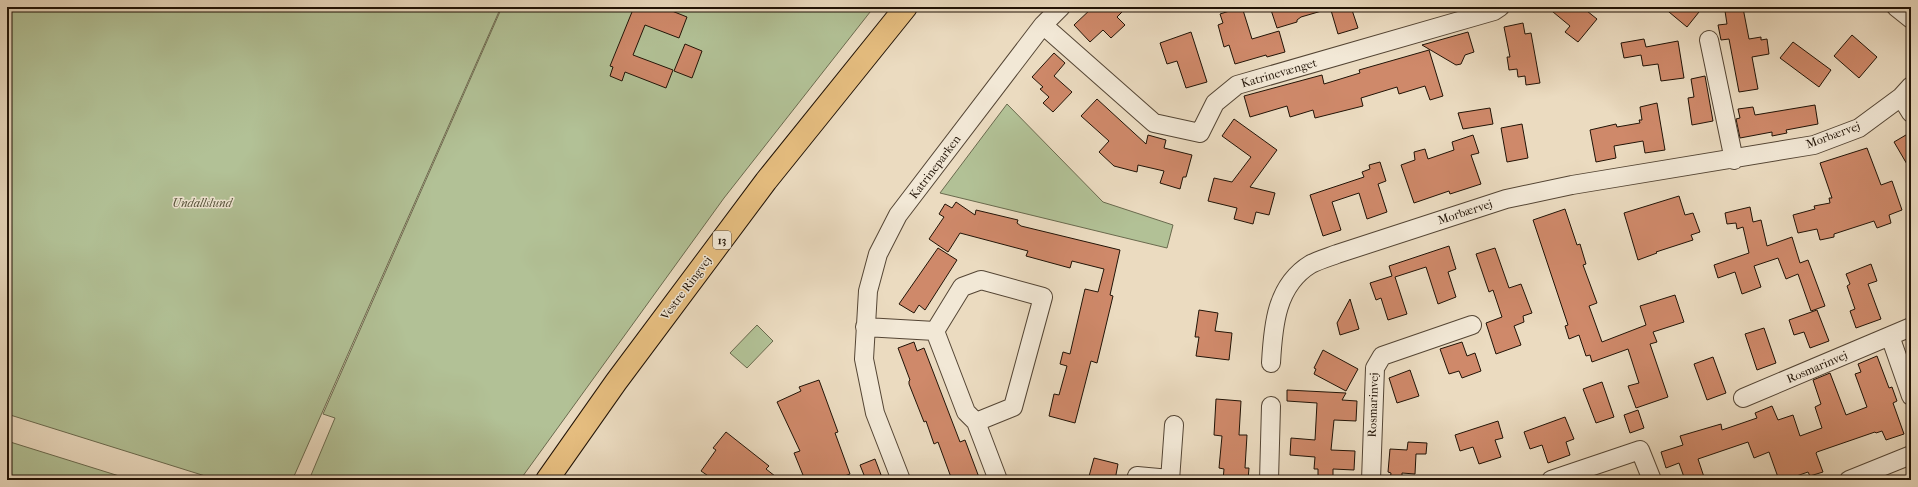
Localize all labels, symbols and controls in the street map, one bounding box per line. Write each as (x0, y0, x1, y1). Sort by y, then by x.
street label: Katrinevænget (1239, 55, 1319, 91)
street label: Morbærvej (1804, 119, 1862, 151)
street label: Katrineparken (906, 132, 964, 202)
park label: Undallslund (172, 196, 234, 210)
street label: Morbærvej (1436, 197, 1494, 227)
road number: 13 (713, 231, 731, 249)
street label: Vestre Ringvej (657, 254, 714, 323)
street label: Rosmarinvej (1784, 348, 1850, 386)
street label: Rosmarinvej (1365, 372, 1381, 438)

